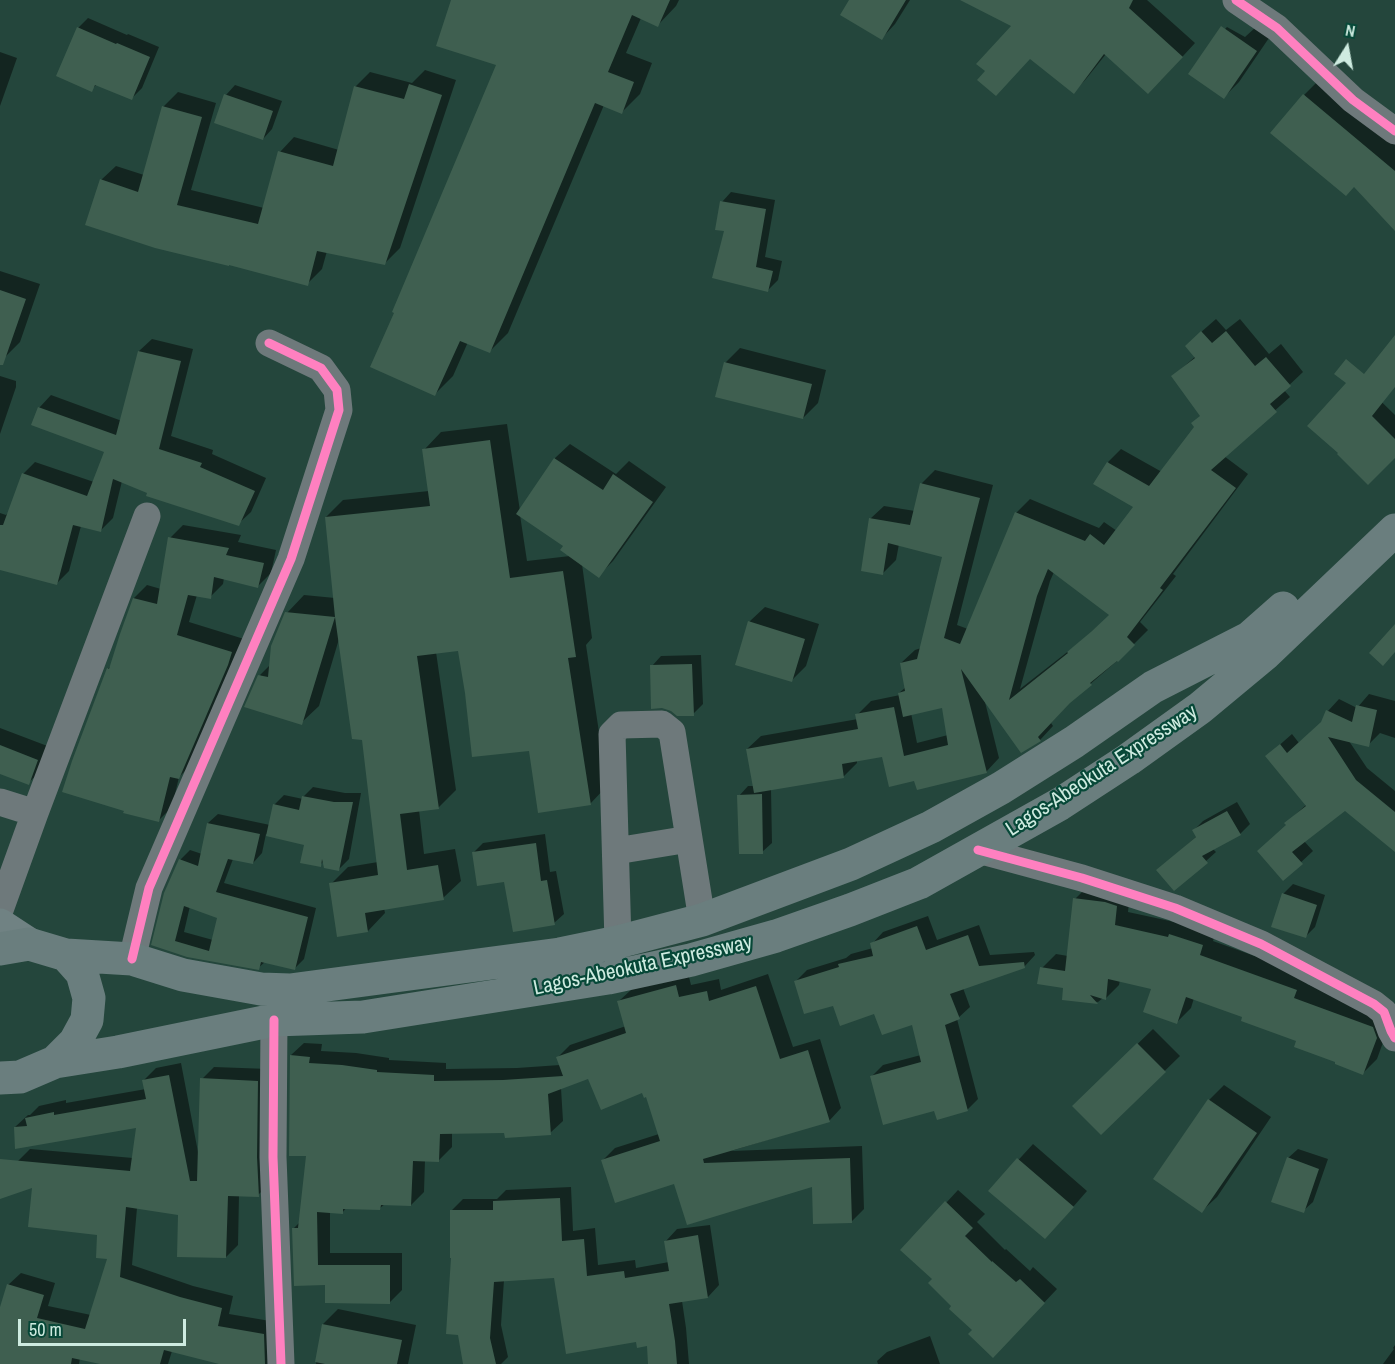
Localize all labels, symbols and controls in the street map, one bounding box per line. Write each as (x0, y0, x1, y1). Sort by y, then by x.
north arrow (1317, 18, 1377, 78)
text: N (1344, 19, 1357, 42)
street label: Lagos-Abeokuta Expressway (1002, 700, 1202, 842)
street label: Lagos-Abeokuta Expressway (531, 930, 755, 1002)
scale bar (21, 1307, 189, 1345)
text: 50 m (29, 1317, 62, 1342)

